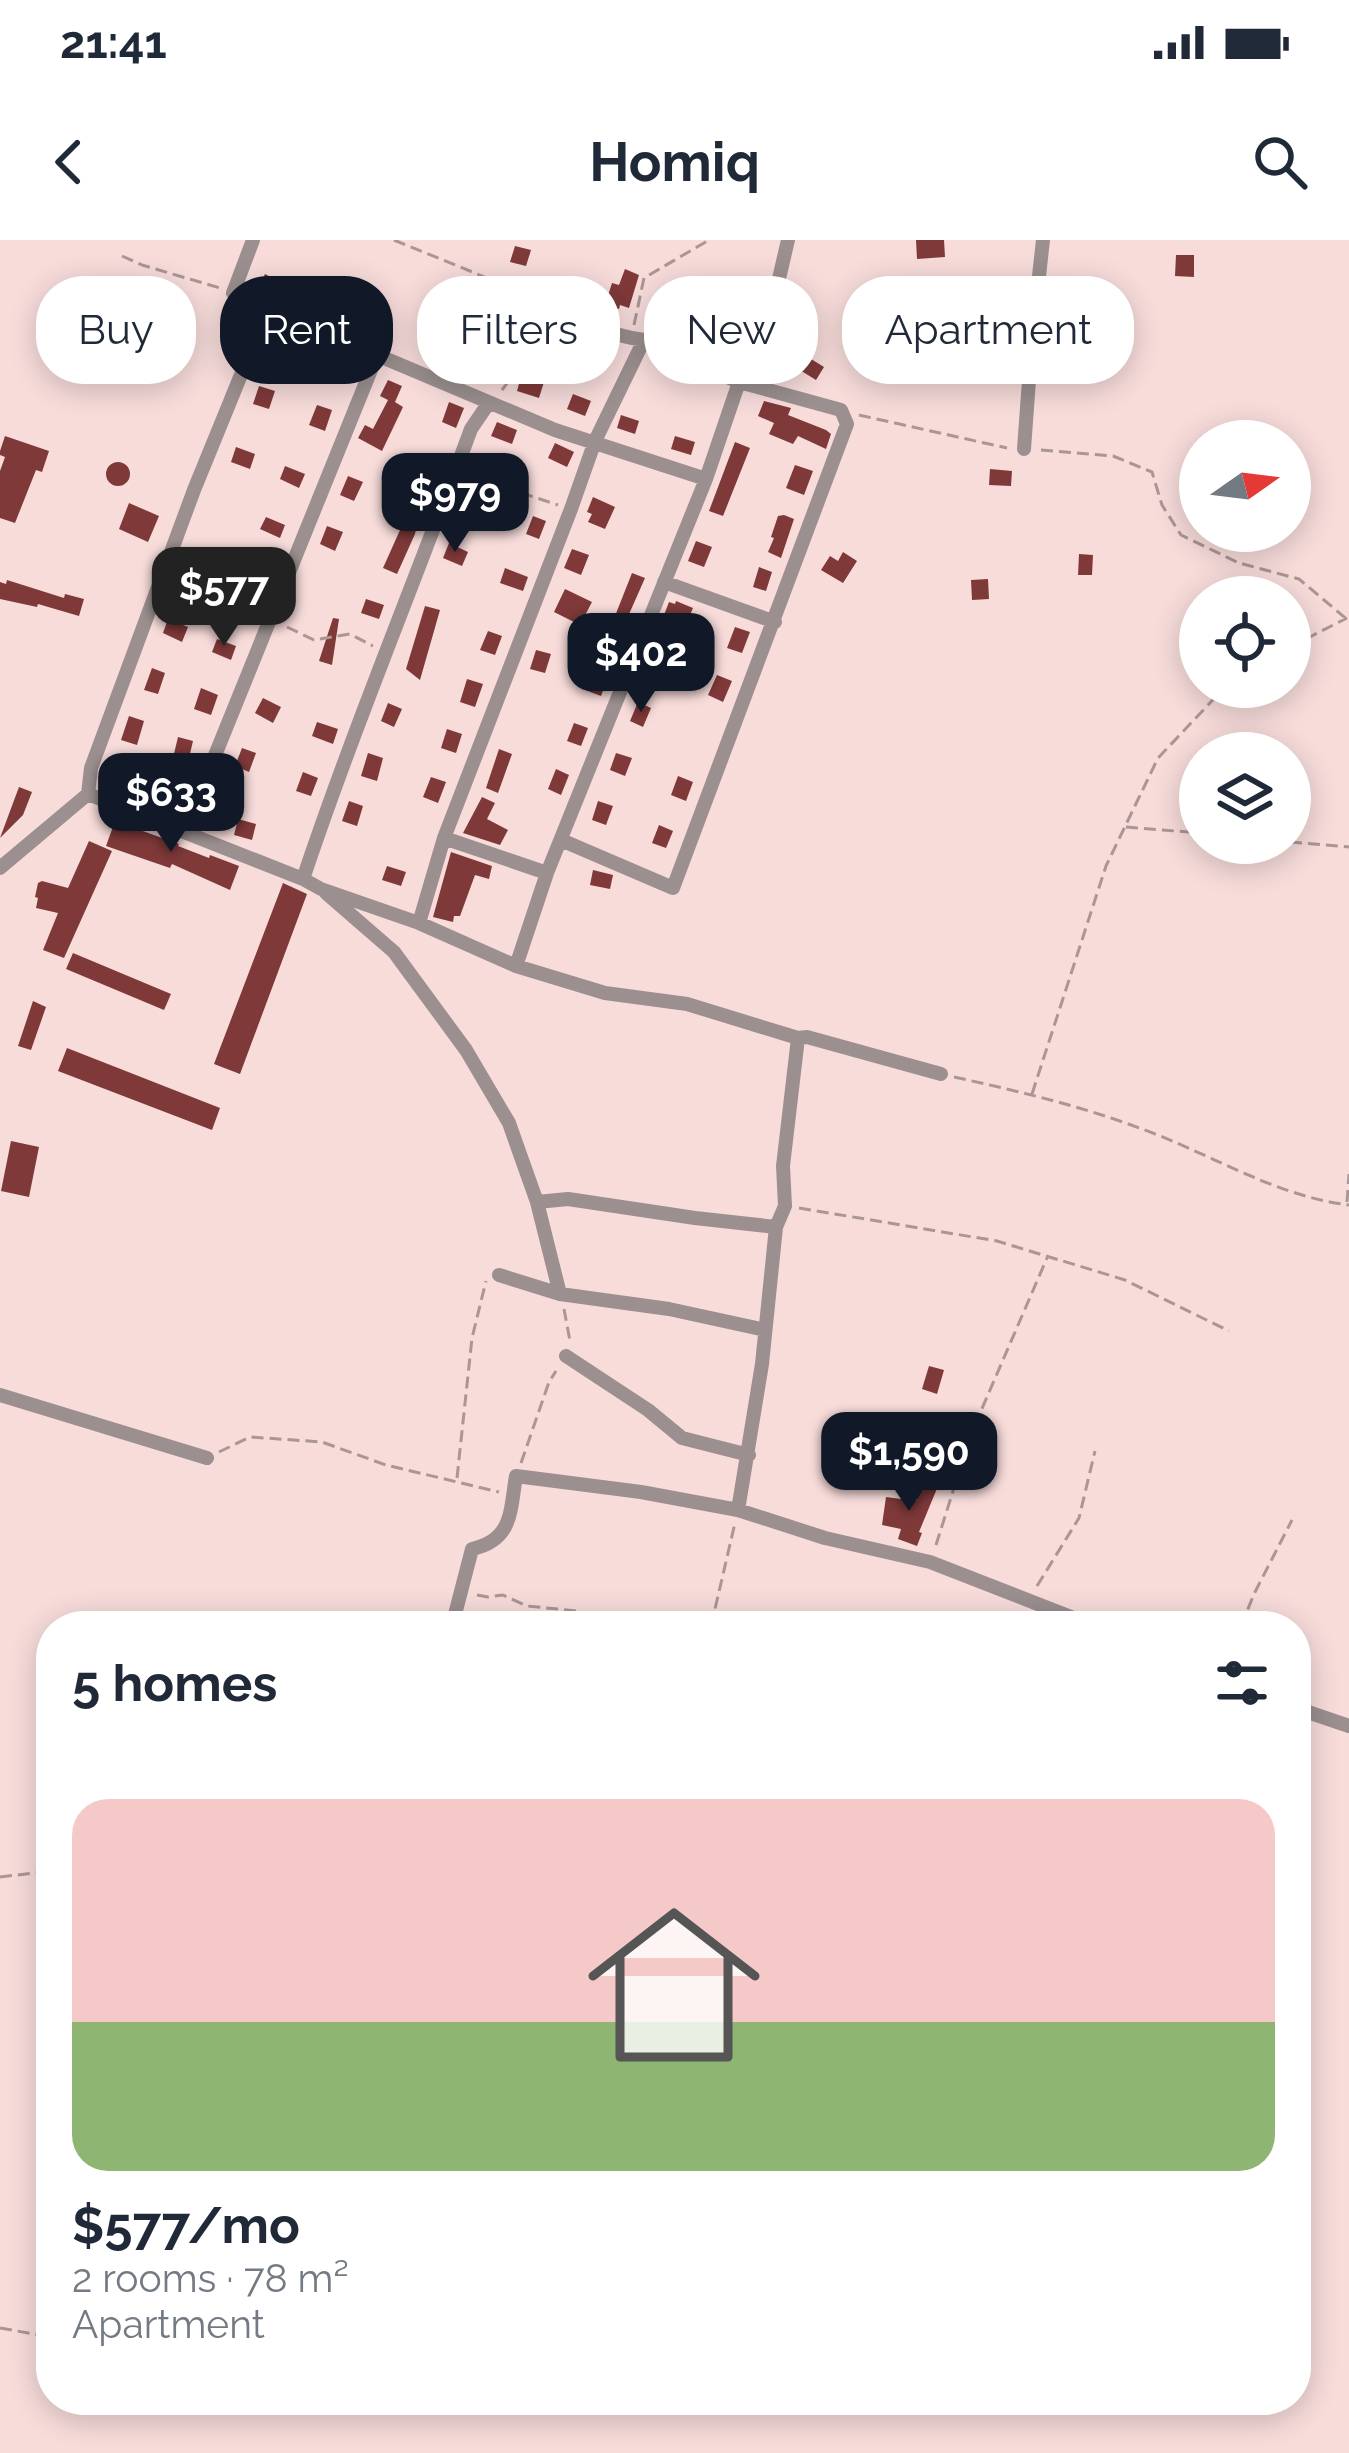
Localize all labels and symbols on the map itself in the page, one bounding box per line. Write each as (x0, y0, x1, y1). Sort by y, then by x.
north arrow (1179, 420, 1311, 552)
pin: $979 (384, 453, 526, 555)
pin: $577 (153, 547, 295, 649)
pin: $402 (570, 613, 712, 715)
pin: $633 (100, 753, 242, 855)
pin: $1,590 (811, 1412, 1007, 1514)

